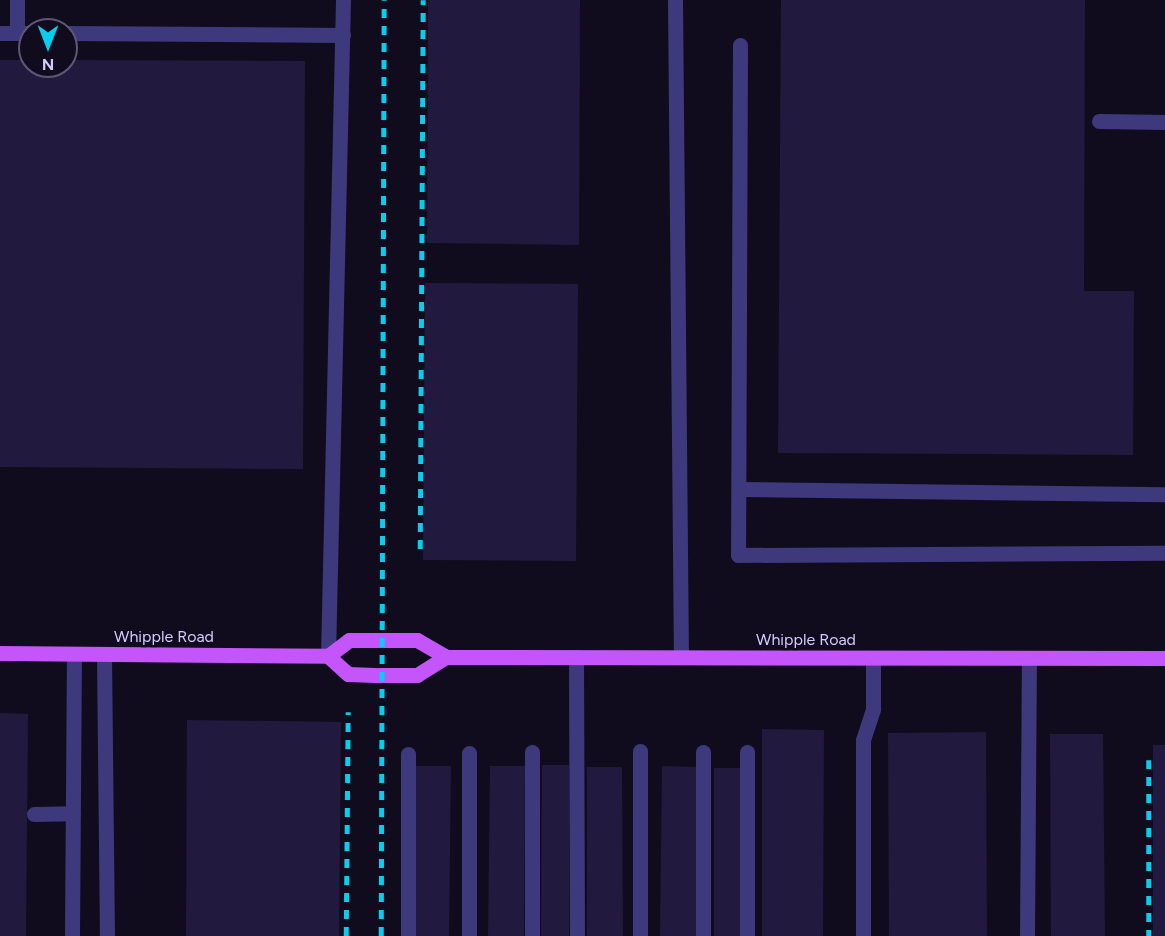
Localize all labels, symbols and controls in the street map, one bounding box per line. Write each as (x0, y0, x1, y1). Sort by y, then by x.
north arrow (18, 18, 78, 78)
text: N (42, 55, 54, 74)
street label: Whipple Road (114, 627, 214, 647)
street label: Whipple Road (756, 630, 856, 650)

